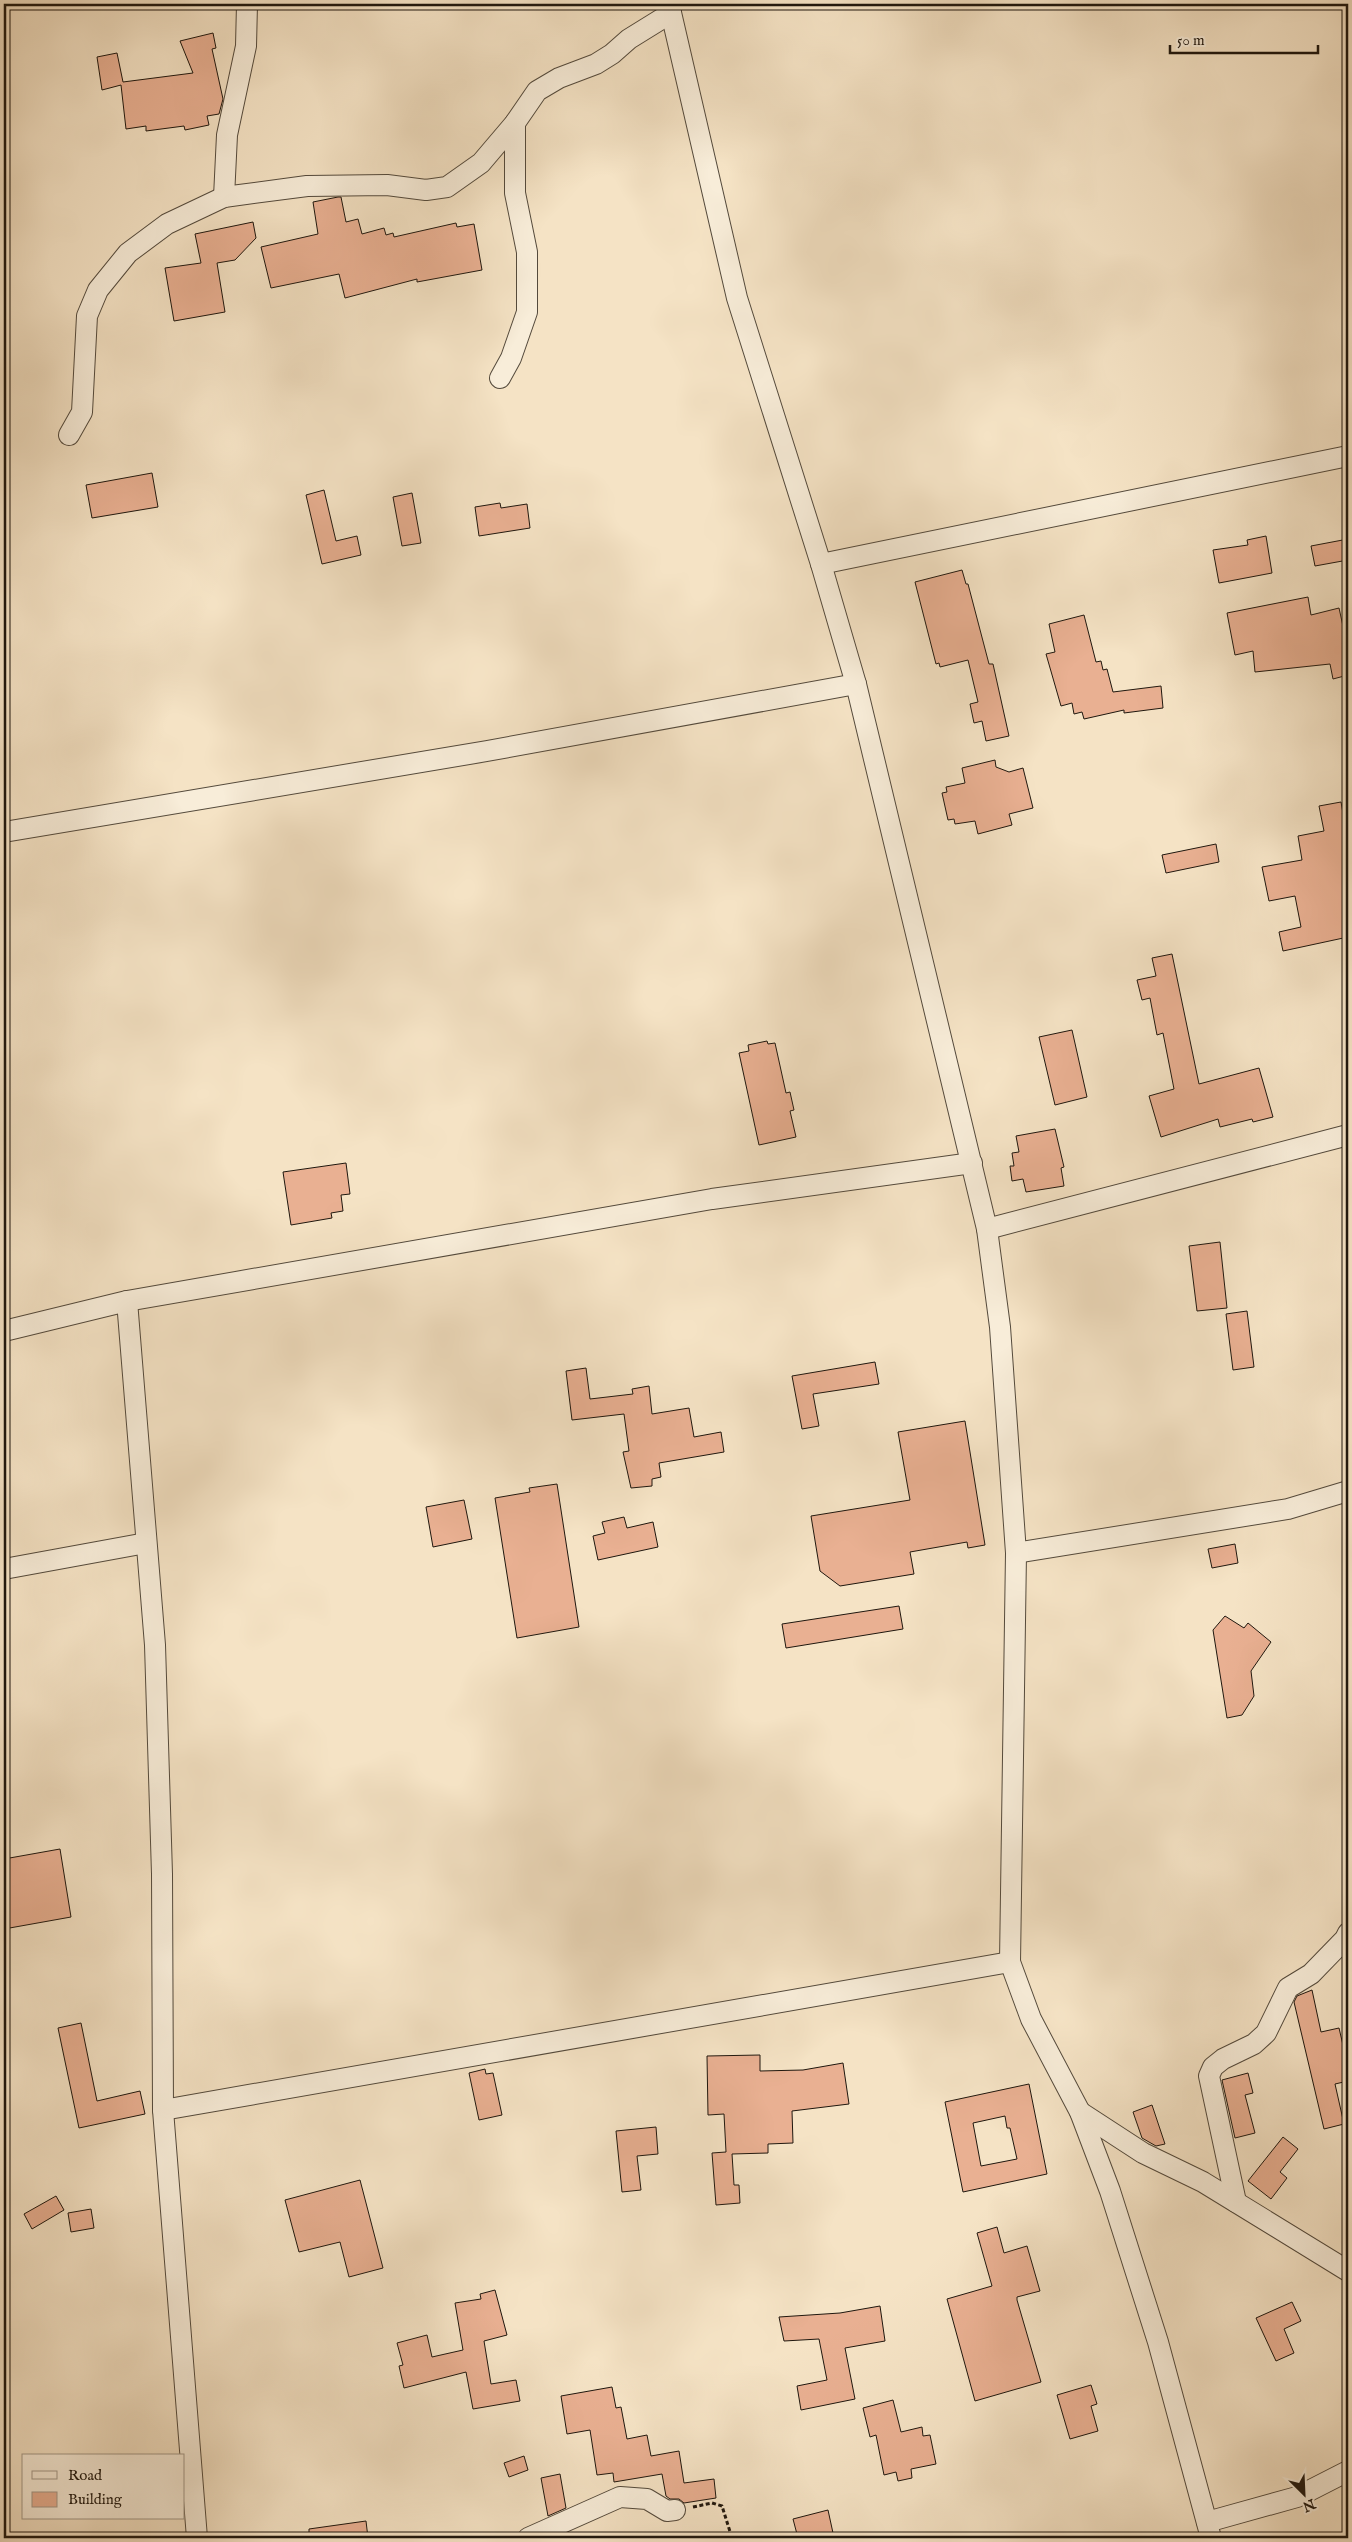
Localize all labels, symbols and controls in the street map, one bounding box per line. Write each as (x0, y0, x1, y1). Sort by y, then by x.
scale bar (1170, 22, 1317, 54)
text: 50 m (1177, 31, 1205, 50)
legend (22, 2454, 185, 2520)
text: Road (68, 2466, 103, 2485)
north arrow (1280, 2470, 1330, 2520)
text: Building (68, 2490, 123, 2509)
text: N (1300, 2494, 1319, 2516)

